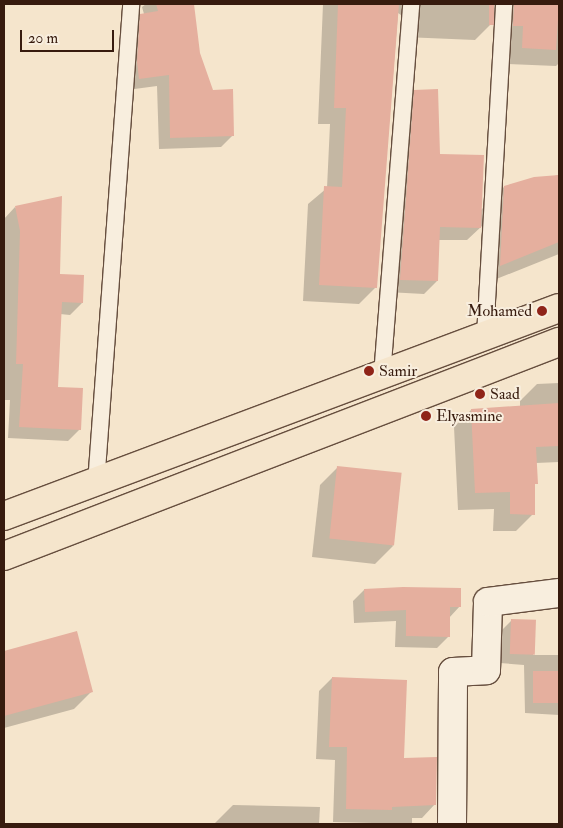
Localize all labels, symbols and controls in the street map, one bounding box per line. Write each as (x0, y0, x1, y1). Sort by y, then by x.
scale bar (22, 20, 116, 52)
text: 20 m (28, 29, 58, 48)
place label: Mohamed (467, 301, 532, 321)
marker: Mohamed (536, 305, 548, 317)
place label: Samir (379, 361, 417, 381)
marker: Samir (363, 365, 375, 377)
place label: Saad (490, 384, 520, 404)
marker: Saad (474, 388, 486, 400)
place label: Elyasmine (436, 406, 502, 426)
marker: Elyasmine (420, 410, 432, 422)

